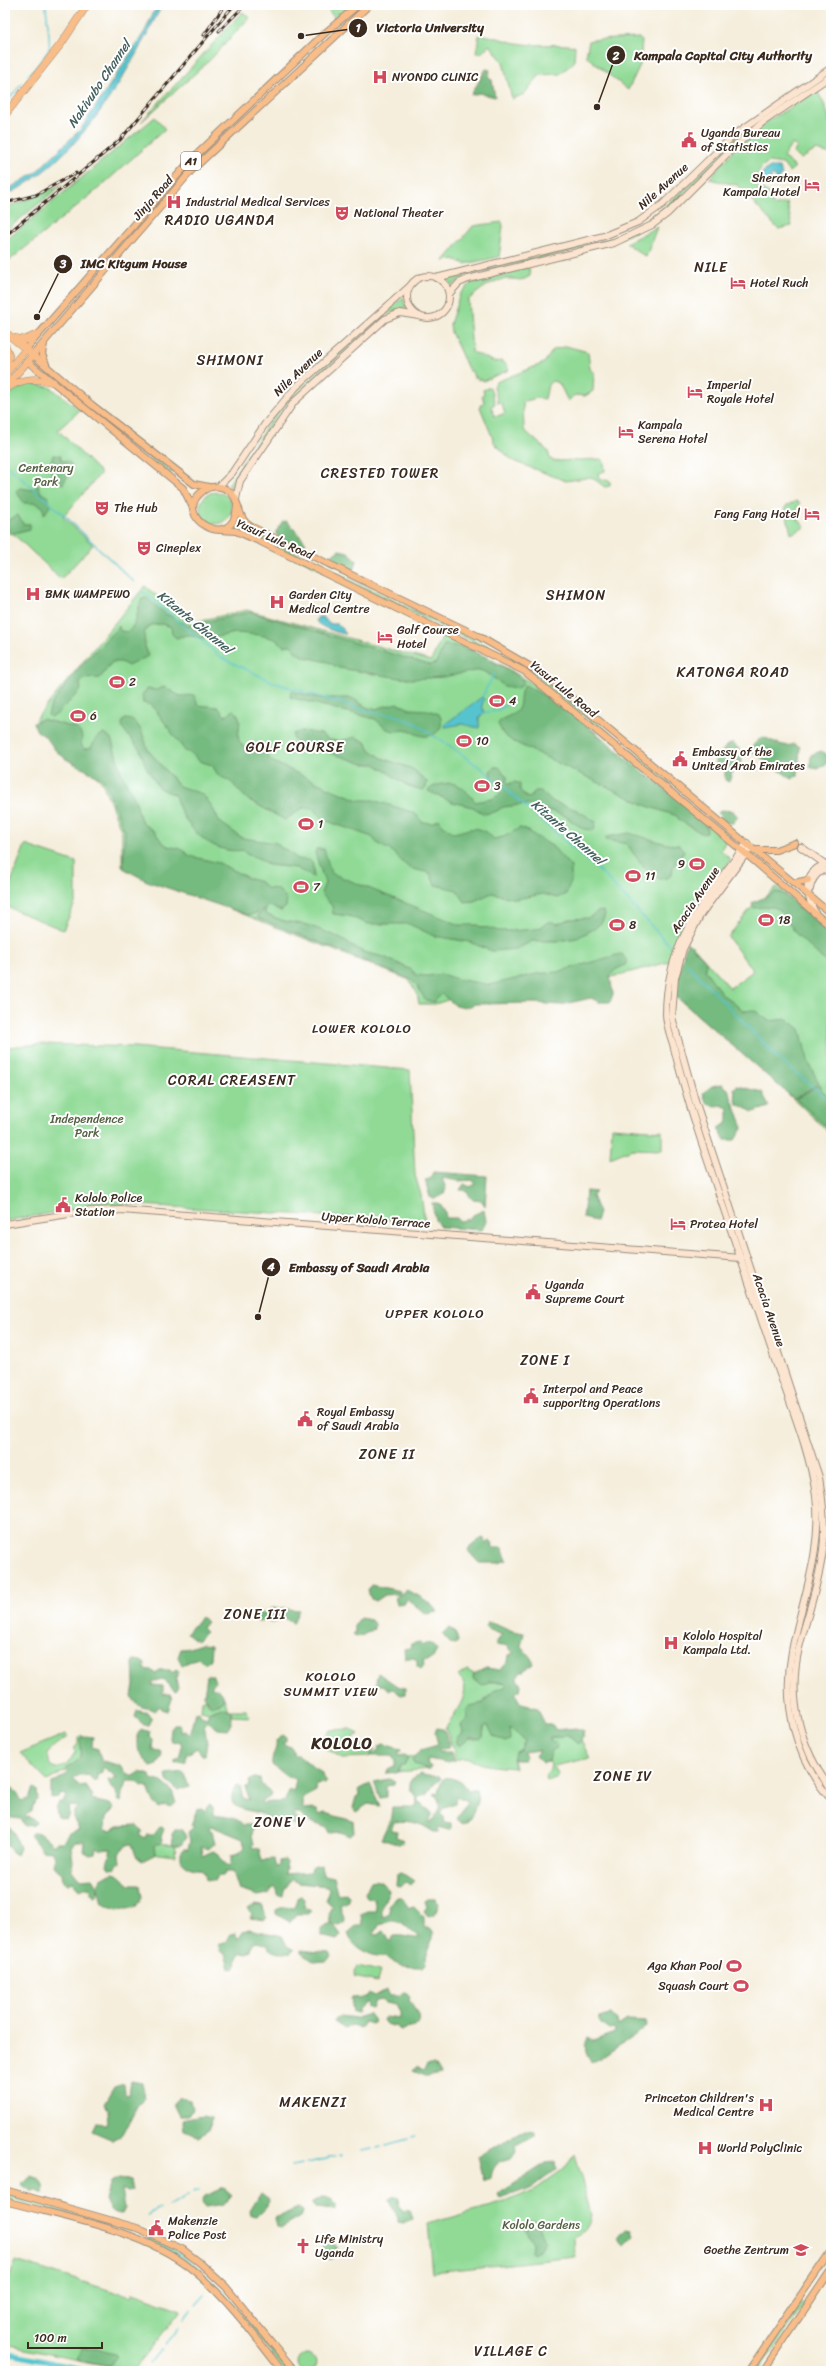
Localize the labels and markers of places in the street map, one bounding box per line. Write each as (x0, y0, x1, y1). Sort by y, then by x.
callout: Victoria University (348, 15, 492, 40)
callout: Kampala Capital City Authority (606, 43, 821, 68)
place label: NYONDO CLINIC (392, 66, 479, 88)
hospital icon: NYONDO CLINIC (371, 68, 389, 86)
place label: Uganda Bureau of Statistics (701, 122, 781, 158)
public building icon: Uganda Bureau of Statistics (680, 131, 698, 149)
place label: Sheraton Kampala Hotel (723, 167, 801, 203)
hotel icon: Sheraton Kampala Hotel (803, 176, 821, 194)
place label: Industrial Medical Services (185, 191, 330, 213)
hospital icon: Industrial Medical Services (165, 193, 183, 211)
place label: National Theater (354, 202, 444, 224)
theatre icon: National Theater (333, 204, 351, 222)
callout: IMC Kitgum House (53, 251, 195, 276)
place label: Hotel Ruch (750, 272, 809, 294)
hotel icon: Hotel Ruch (729, 274, 747, 292)
place label: Imperial Royale Hotel (706, 374, 775, 410)
hotel icon: Imperial Royale Hotel (686, 383, 704, 401)
place label: Kampala Serena Hotel (638, 414, 708, 450)
hotel icon: Kampala Serena Hotel (617, 423, 635, 441)
place label: The Hub (114, 497, 158, 519)
theatre icon: The Hub (93, 499, 111, 517)
place label: Fang Fang Hotel (714, 503, 801, 525)
hotel icon: Fang Fang Hotel (803, 505, 821, 523)
place label: Cineplex (156, 537, 202, 559)
theatre icon: Cineplex (135, 539, 153, 557)
place label: BMK WAMPEWO (45, 583, 130, 605)
place label: Garden City Medical Centre (289, 584, 370, 620)
hospital icon: BMK WAMPEWO (24, 585, 42, 603)
hospital icon: Garden City Medical Centre (268, 593, 286, 611)
place label: Golf Course Hotel (397, 619, 459, 655)
hotel icon: Golf Course Hotel (376, 628, 394, 646)
place label: 2 (129, 671, 136, 693)
sports icon: 2 (108, 673, 126, 691)
place label: 4 (509, 690, 517, 712)
sports icon: 4 (488, 692, 506, 710)
place label: 6 (90, 705, 97, 727)
sports icon: 6 (69, 707, 87, 725)
place label: 10 (476, 730, 489, 752)
sports icon: 10 (455, 732, 473, 750)
place label: Embassy of the United Arab Emirates (692, 741, 805, 777)
public building icon: Embassy of the United Arab Emirates (671, 750, 689, 768)
place label: 3 (494, 775, 501, 797)
sports icon: 3 (473, 777, 491, 795)
place label: 1 (318, 813, 323, 835)
sports icon: 1 (297, 815, 315, 833)
place label: 9 (678, 853, 685, 875)
sports icon: 9 (688, 855, 706, 873)
place label: 11 (645, 865, 655, 887)
sports icon: 11 (624, 867, 642, 885)
place label: 7 (313, 876, 321, 898)
sports icon: 7 (292, 878, 310, 896)
place label: 18 (778, 909, 790, 931)
sports icon: 18 (757, 911, 775, 929)
place label: 8 (629, 914, 636, 936)
sports icon: 8 (608, 916, 626, 934)
place label: Kololo Police Station (75, 1187, 142, 1223)
public building icon: Kololo Police Station (54, 1196, 72, 1214)
place label: Protea Hotel (690, 1213, 758, 1235)
hotel icon: Protea Hotel (669, 1215, 687, 1233)
callout: Embassy of Saudi Arabia (261, 1254, 437, 1279)
place label: Uganda Supreme Court (545, 1274, 625, 1310)
public building icon: Uganda Supreme Court (524, 1283, 542, 1301)
place label: Interpol and Peace supporitng Operations (542, 1378, 660, 1414)
public building icon: Interpol and Peace supporitng Operations (522, 1387, 540, 1405)
place label: Royal Embassy of Saudi Arabia (317, 1401, 399, 1437)
public building icon: Royal Embassy of Saudi Arabia (296, 1410, 314, 1428)
place label: Kololo Hospital Kampala Ltd. (683, 1625, 763, 1661)
hospital icon: Kololo Hospital Kampala Ltd. (662, 1634, 680, 1652)
place label: Aga Khan Pool (646, 1955, 723, 1977)
sports icon: Aga Khan Pool (725, 1957, 743, 1975)
place label: Squash Court (658, 1975, 729, 1997)
sports icon: Squash Court (732, 1977, 750, 1995)
place label: Princeton Children's Medical Centre (645, 2087, 754, 2123)
hospital icon: Princeton Children's Medical Centre (757, 2096, 775, 2114)
place label: World PolyClinic (717, 2137, 803, 2159)
hospital icon: World PolyClinic (696, 2139, 714, 2157)
place label: Makenzie Police Post (168, 2210, 227, 2246)
public building icon: Makenzie Police Post (147, 2219, 165, 2237)
place label: Life Ministry Uganda (315, 2228, 384, 2264)
church icon: Life Ministry Uganda (294, 2237, 312, 2255)
place label: Goethe Zentrum (704, 2239, 789, 2261)
school or university icon: Goethe Zentrum (792, 2241, 810, 2259)

